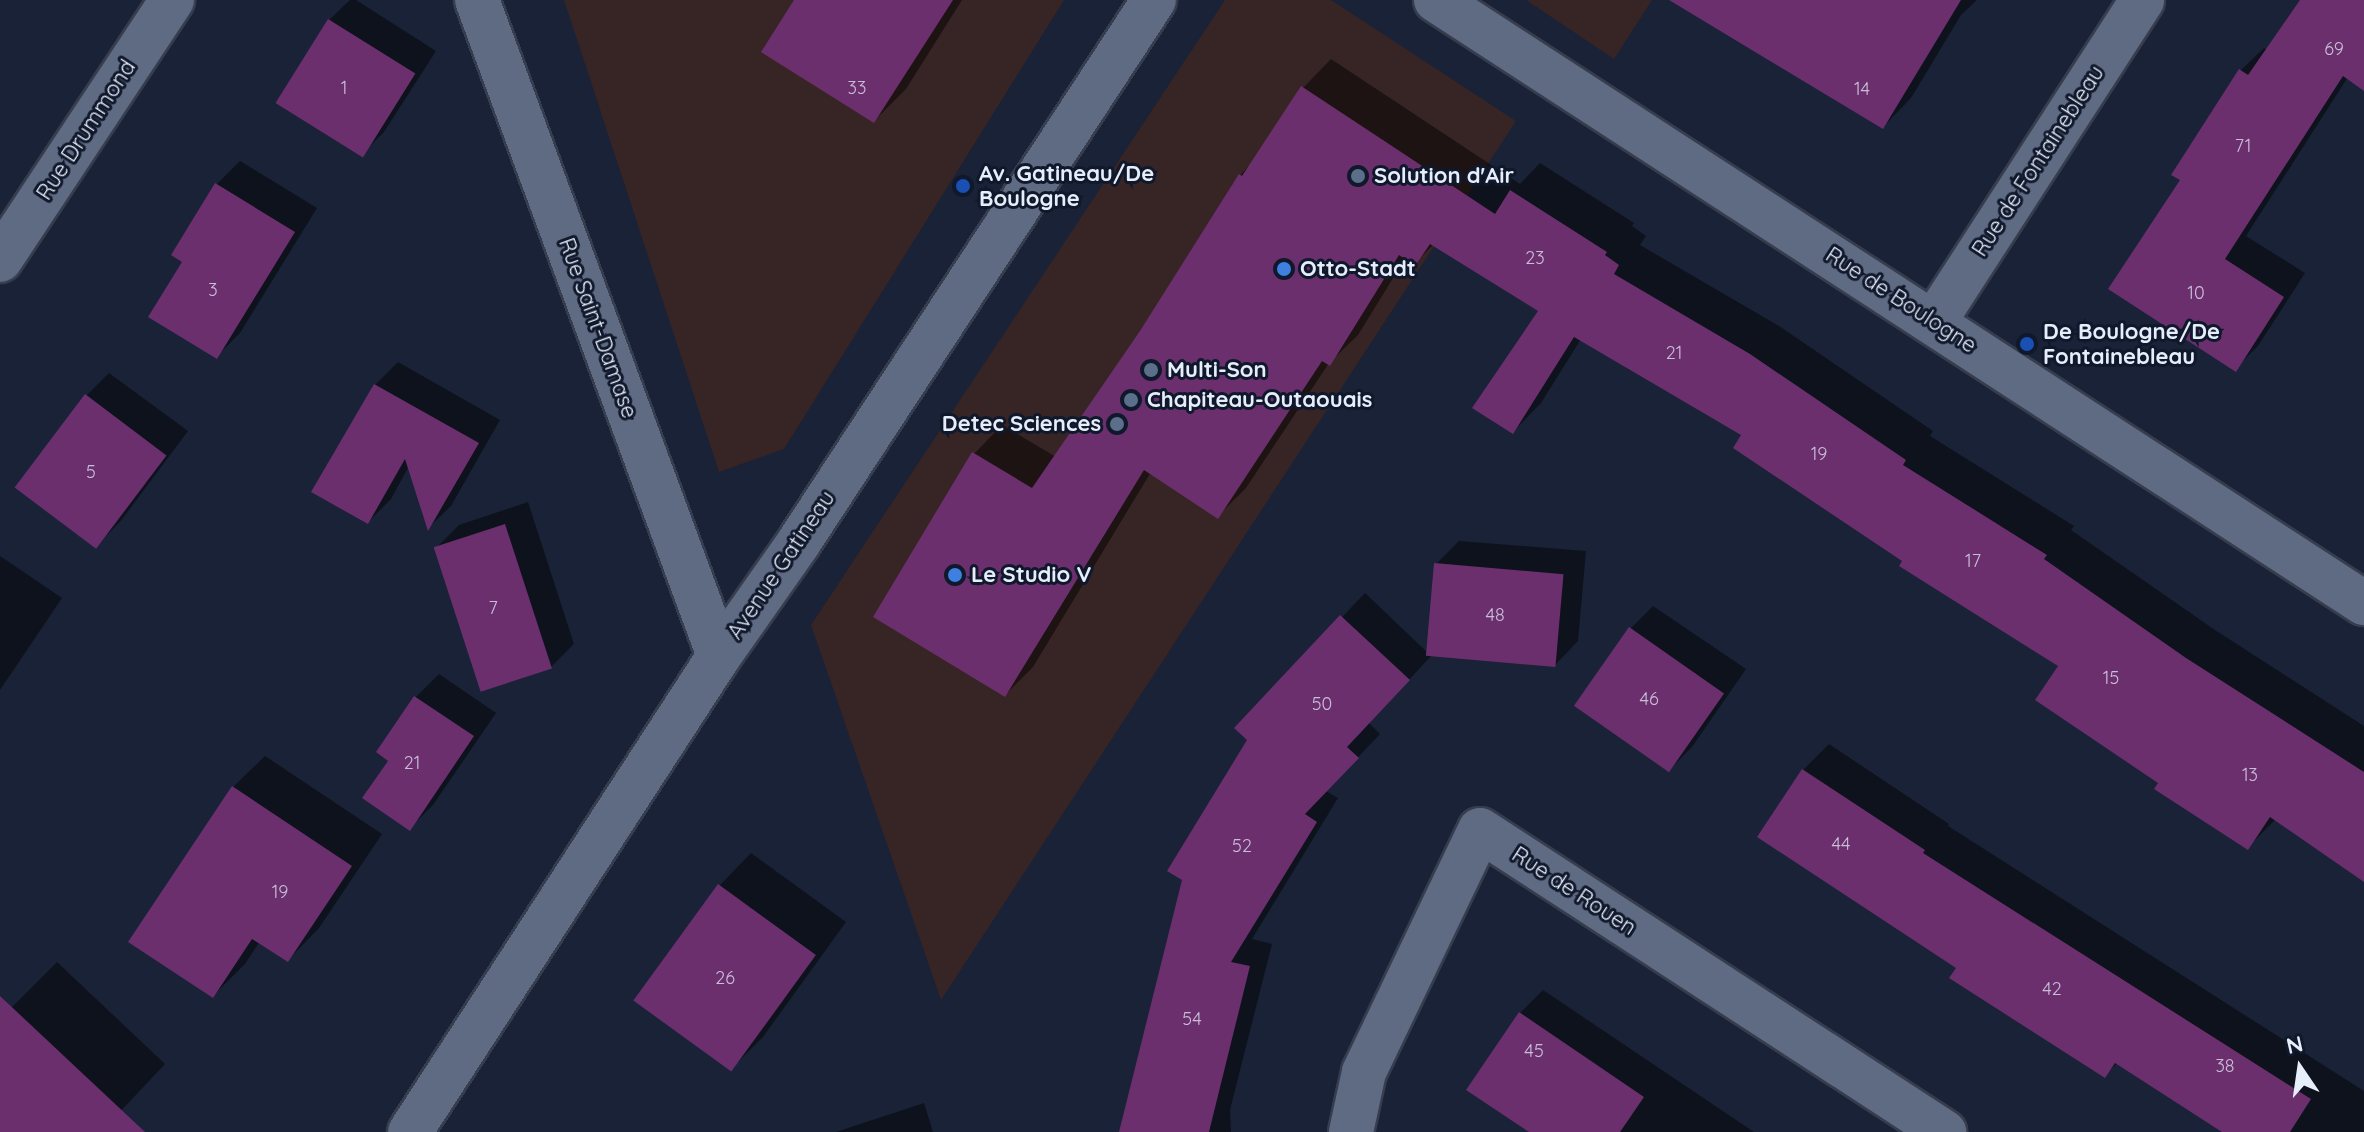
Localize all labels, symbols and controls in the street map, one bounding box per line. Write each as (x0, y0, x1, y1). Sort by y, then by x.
house number: 69 (2324, 38, 2344, 60)
street label: Rue Drummond (31, 55, 141, 205)
street label: Rue de Fontainebleau (1966, 61, 2110, 261)
house number: 1 (341, 77, 347, 99)
house number: 33 (848, 77, 866, 99)
house number: 14 (1854, 78, 1870, 100)
house number: 71 (2235, 135, 2251, 157)
place label: Av. Gatineau/De Boulogne (979, 160, 1154, 212)
place label: Solution d'Air (1374, 163, 1514, 189)
marker: Solution d'Air (1349, 167, 1367, 185)
marker: Av. Gatineau/De Boulogne (954, 177, 972, 195)
street label: Rue Saint-Damase (553, 234, 643, 422)
street label: Rue de Boulogne (1821, 241, 1981, 359)
house number: 23 (1525, 247, 1545, 269)
place label: Otto-Stadt (1300, 256, 1416, 282)
marker: Otto-Stadt (1275, 260, 1293, 278)
house number: 3 (208, 279, 218, 301)
house number: 10 (2187, 282, 2205, 304)
place label: De Boulogne/De Fontainebleau (2043, 318, 2220, 370)
marker: De Boulogne/De Fontainebleau (2018, 335, 2036, 353)
house number: 21 (1666, 342, 1682, 364)
place label: Multi-Son (1167, 357, 1267, 383)
marker: Multi-Son (1142, 361, 1160, 379)
place label: Chapiteau-Outaouais (1147, 387, 1372, 413)
marker: Chapiteau-Outaouais (1122, 391, 1140, 409)
place label: Detec Sciences (942, 411, 1101, 437)
marker: Detec Sciences (1108, 415, 1126, 433)
house number: 19 (1811, 443, 1827, 465)
house number: 5 (86, 461, 96, 483)
street label: Avenue Gatineau (722, 486, 840, 644)
house number: 17 (1965, 550, 1981, 572)
place label: Le Studio V (971, 562, 1091, 588)
marker: Le Studio V (946, 566, 964, 584)
house number: 7 (488, 597, 498, 619)
house number: 48 (1485, 604, 1505, 626)
house number: 15 (2103, 667, 2119, 689)
house number: 46 (1639, 688, 1659, 710)
house number: 50 (1312, 693, 1332, 715)
house number: 21 (404, 752, 420, 774)
house number: 13 (2242, 764, 2258, 786)
house number: 44 (1832, 833, 1850, 855)
house number: 52 (1232, 835, 1252, 857)
street label: Rue de Rouen (1507, 841, 1641, 941)
house number: 19 (272, 881, 288, 903)
house number: 26 (715, 967, 735, 989)
house number: 42 (2042, 978, 2062, 1000)
house number: 54 (1182, 1008, 1202, 1030)
north arrow (2260, 1028, 2340, 1108)
text: N (2284, 1029, 2306, 1060)
house number: 45 (1524, 1040, 1544, 1062)
house number: 38 (2215, 1055, 2235, 1077)

